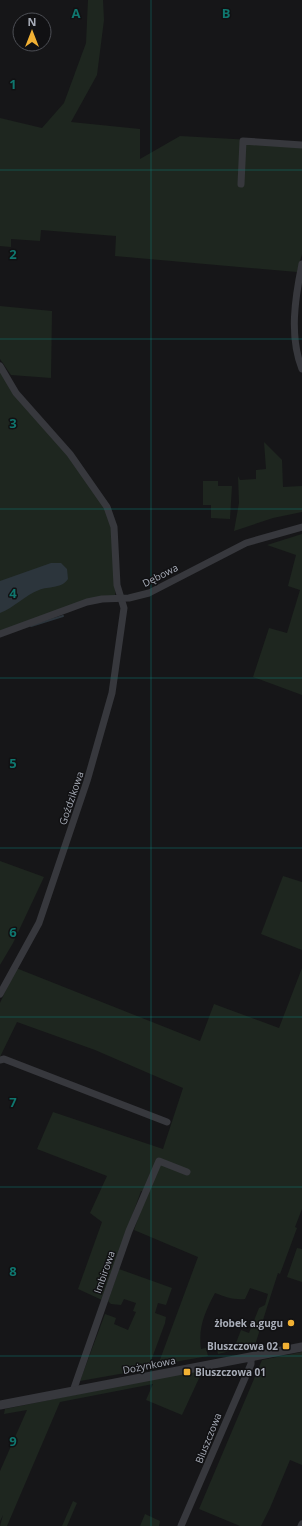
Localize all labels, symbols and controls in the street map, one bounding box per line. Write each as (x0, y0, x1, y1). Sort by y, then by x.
text: A (72, 4, 81, 22)
text: B (222, 4, 231, 22)
north arrow (12, 12, 52, 52)
text: N (28, 14, 36, 29)
text: 1 (9, 75, 17, 93)
text: 2 (9, 245, 17, 263)
text: 3 (9, 414, 17, 432)
street label: Dębowa (140, 560, 180, 590)
text: 4 (9, 584, 17, 602)
text: 5 (9, 754, 17, 772)
street label: Goździkowa (55, 769, 87, 827)
text: 6 (9, 923, 17, 941)
text: 7 (9, 1093, 17, 1111)
street label: Imbirowa (90, 1249, 118, 1295)
text: 8 (9, 1262, 17, 1280)
place label: żłobek a.gugu (215, 1316, 283, 1330)
marker: żłobek a.gugu (286, 1318, 296, 1328)
place label: Bluszczowa 02 (207, 1339, 278, 1353)
marker: Bluszczowa 02 (281, 1341, 291, 1351)
street label: Dożynkowa (121, 1353, 177, 1377)
place label: Bluszczowa 01 (195, 1365, 266, 1379)
marker: Bluszczowa 01 (182, 1367, 192, 1377)
street label: Bluszczowa (192, 1411, 224, 1465)
text: 9 (9, 1432, 17, 1450)

